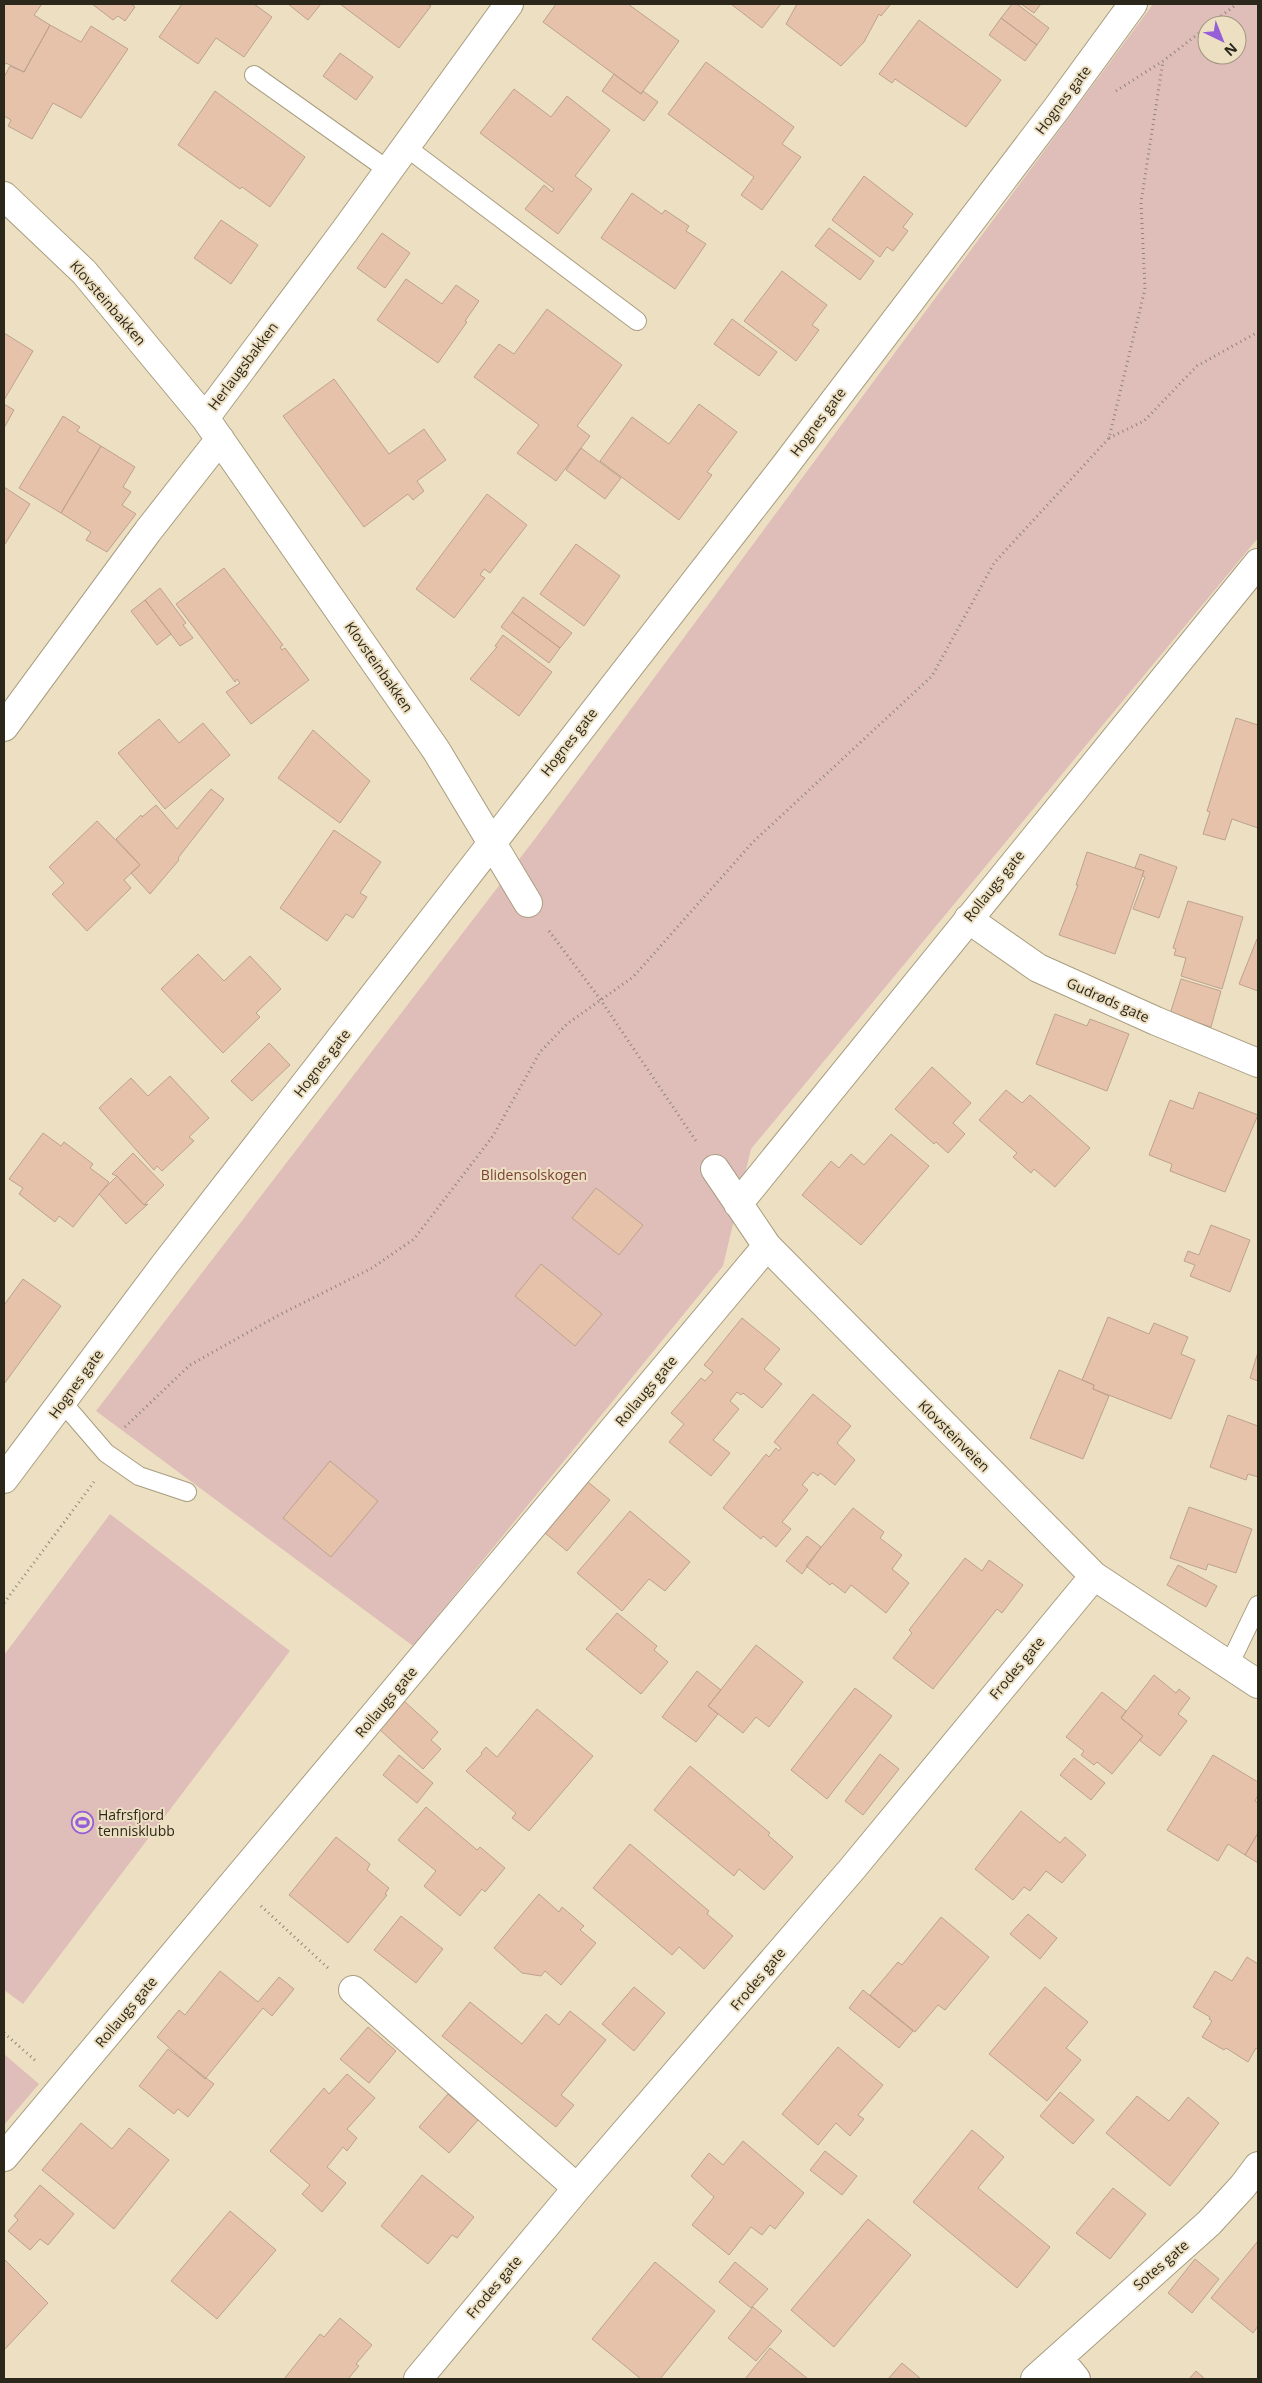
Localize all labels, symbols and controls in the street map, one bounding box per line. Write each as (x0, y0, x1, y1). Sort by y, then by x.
north arrow (1197, 15, 1247, 65)
text: N (1221, 39, 1242, 61)
street label: Hognes gate (1031, 61, 1095, 138)
street label: Klovsteinbakken (66, 256, 151, 349)
street label: Herlaugsbakken (203, 318, 282, 414)
street label: Hognes gate (786, 383, 850, 460)
street label: Klovsteinbakken (341, 618, 418, 716)
street label: Hognes gate (536, 704, 601, 780)
street label: Rollaugs gate (959, 846, 1028, 925)
street label: Gudrøds gate (1064, 973, 1153, 1026)
street label: Hognes gate (289, 1025, 354, 1101)
park label: Blidensolskogen (481, 1165, 587, 1184)
street label: Hognes gate (44, 1345, 107, 1422)
street label: Rollaugs gate (610, 1351, 681, 1430)
street label: Klovsteinveien (914, 1396, 994, 1476)
street label: Frodes gate (985, 1632, 1049, 1703)
street label: Rollaugs gate (350, 1662, 421, 1741)
place label: Hafrsfjord tennisklubb (98, 1805, 175, 1840)
sports icon: Hafrsfjord tennisklubb (70, 1811, 94, 1835)
street label: Frodes gate (726, 1943, 790, 2014)
street label: Rollaugs gate (90, 1972, 161, 2051)
street label: Sotes gate (1129, 2235, 1192, 2294)
street label: Frodes gate (462, 2251, 526, 2322)

